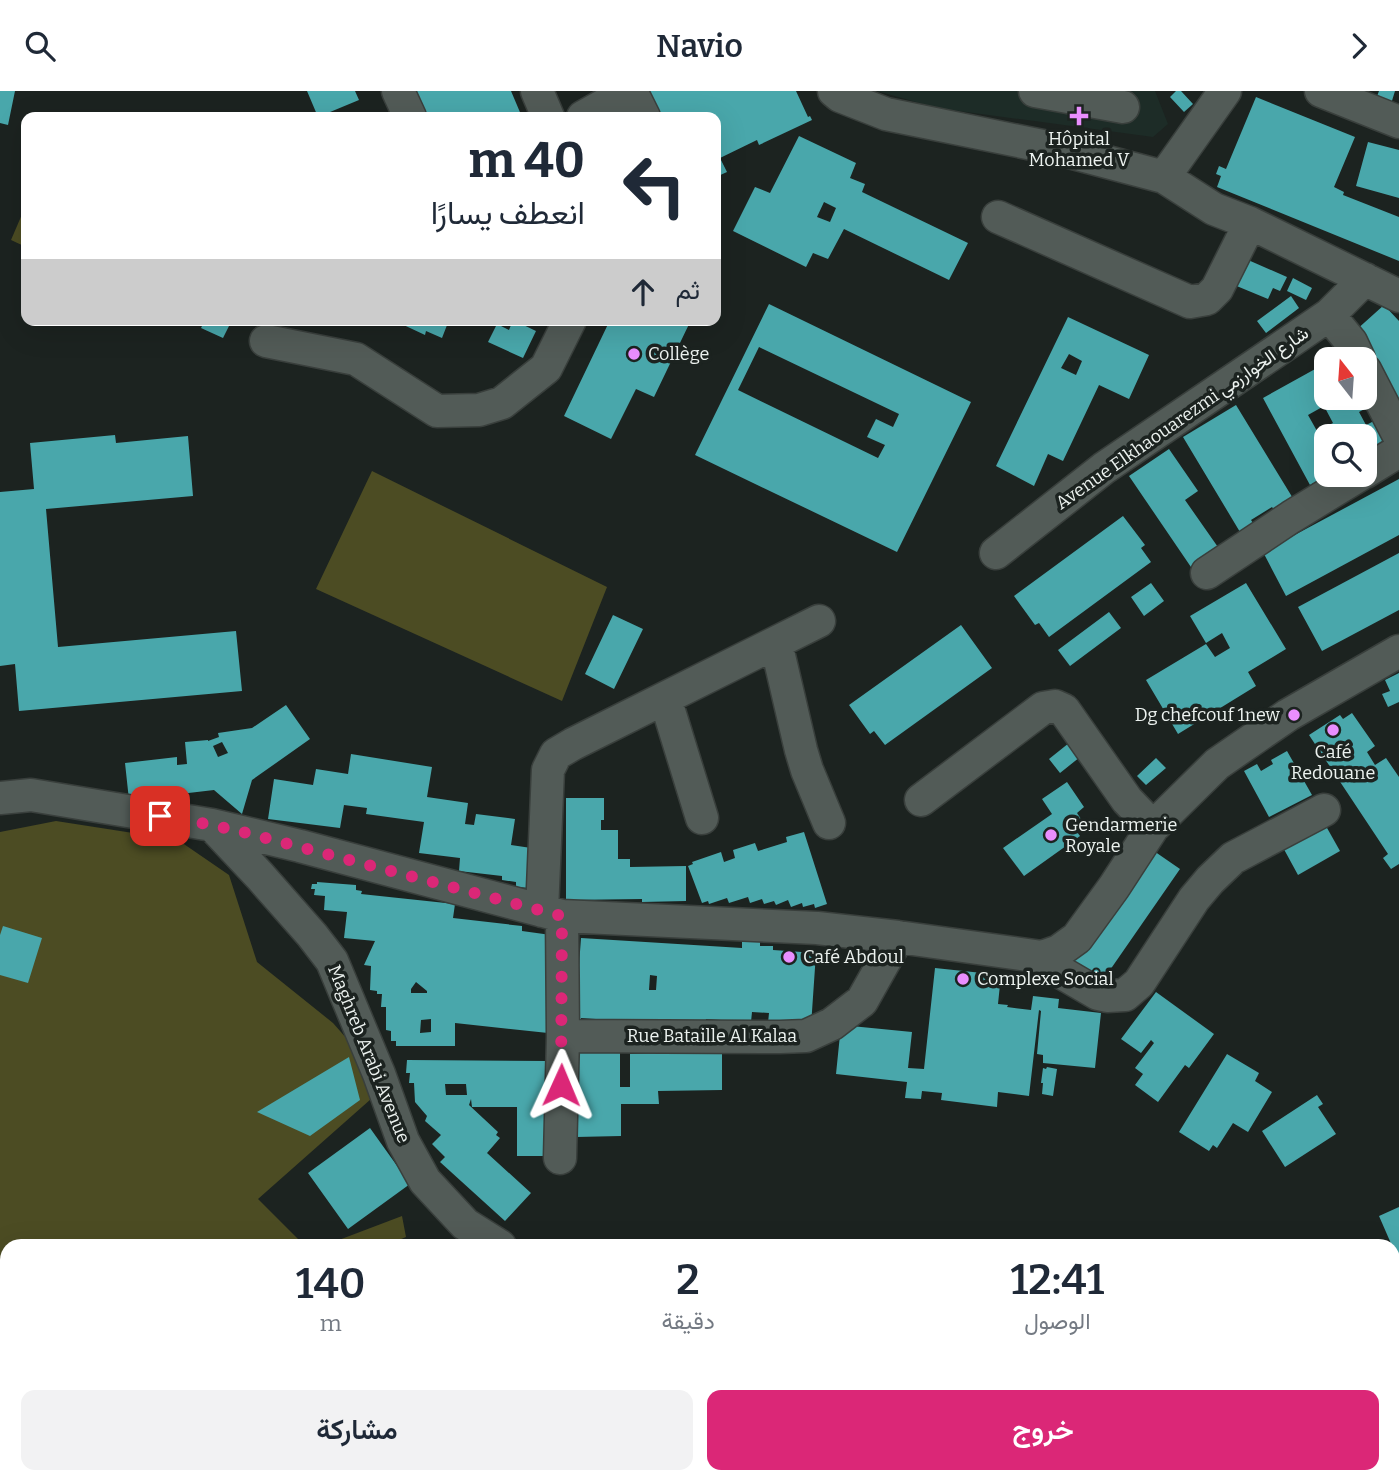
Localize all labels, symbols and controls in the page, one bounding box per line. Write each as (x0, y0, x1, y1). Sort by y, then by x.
icon: search (21, 27, 59, 65)
text: Navio (656, 27, 743, 65)
icon: forward (1340, 27, 1378, 65)
marker: Hôpital Mohamed V (1069, 106, 1089, 126)
place label: Hôpital Mohamed V (1029, 128, 1130, 171)
text: 40 m (468, 131, 585, 190)
icon: left (609, 140, 700, 231)
text: انعطف يسارًا (431, 194, 585, 232)
icon: ahead (624, 273, 662, 311)
text: ثم (676, 275, 700, 306)
street label: Avenue Elkhaouarezmi شارع الخوارزمي (1051, 322, 1315, 517)
place label: Collège (648, 343, 709, 365)
marker: Collège (626, 346, 642, 362)
north arrow (1314, 347, 1377, 409)
map controls (1314, 347, 1377, 487)
button: search (1314, 424, 1377, 487)
place label: Dg chefcouf 1new (1135, 704, 1281, 726)
marker: Dg chefcouf 1new (1286, 707, 1302, 723)
marker: Café Redouane (1325, 722, 1341, 738)
place label: Café Redouane (1291, 741, 1375, 784)
pin (130, 786, 190, 846)
icon: arrive (141, 797, 179, 835)
place label: Gendarmerie Royale (1065, 814, 1177, 857)
marker: Gendarmerie Royale (1043, 827, 1059, 843)
place label: Café Abdoul (803, 946, 904, 968)
marker: Café Abdoul (781, 949, 797, 965)
street label: Maghreb Arabi Avenue (323, 962, 415, 1146)
place label: Complexe Social (977, 968, 1114, 990)
marker: Complexe Social (955, 971, 971, 987)
street label: Rue Bataille Al Kalaa (627, 1025, 797, 1047)
position arrow (524, 1048, 598, 1122)
text: 2 (676, 1255, 700, 1305)
text: 12:41 (1011, 1255, 1104, 1305)
text: 140 (296, 1259, 366, 1309)
text: دقيقة (661, 1307, 715, 1335)
text: الوصول (1024, 1307, 1091, 1335)
text: m (320, 1309, 342, 1337)
button: مشاركة (21, 1390, 693, 1470)
button: خروج (707, 1390, 1379, 1470)

